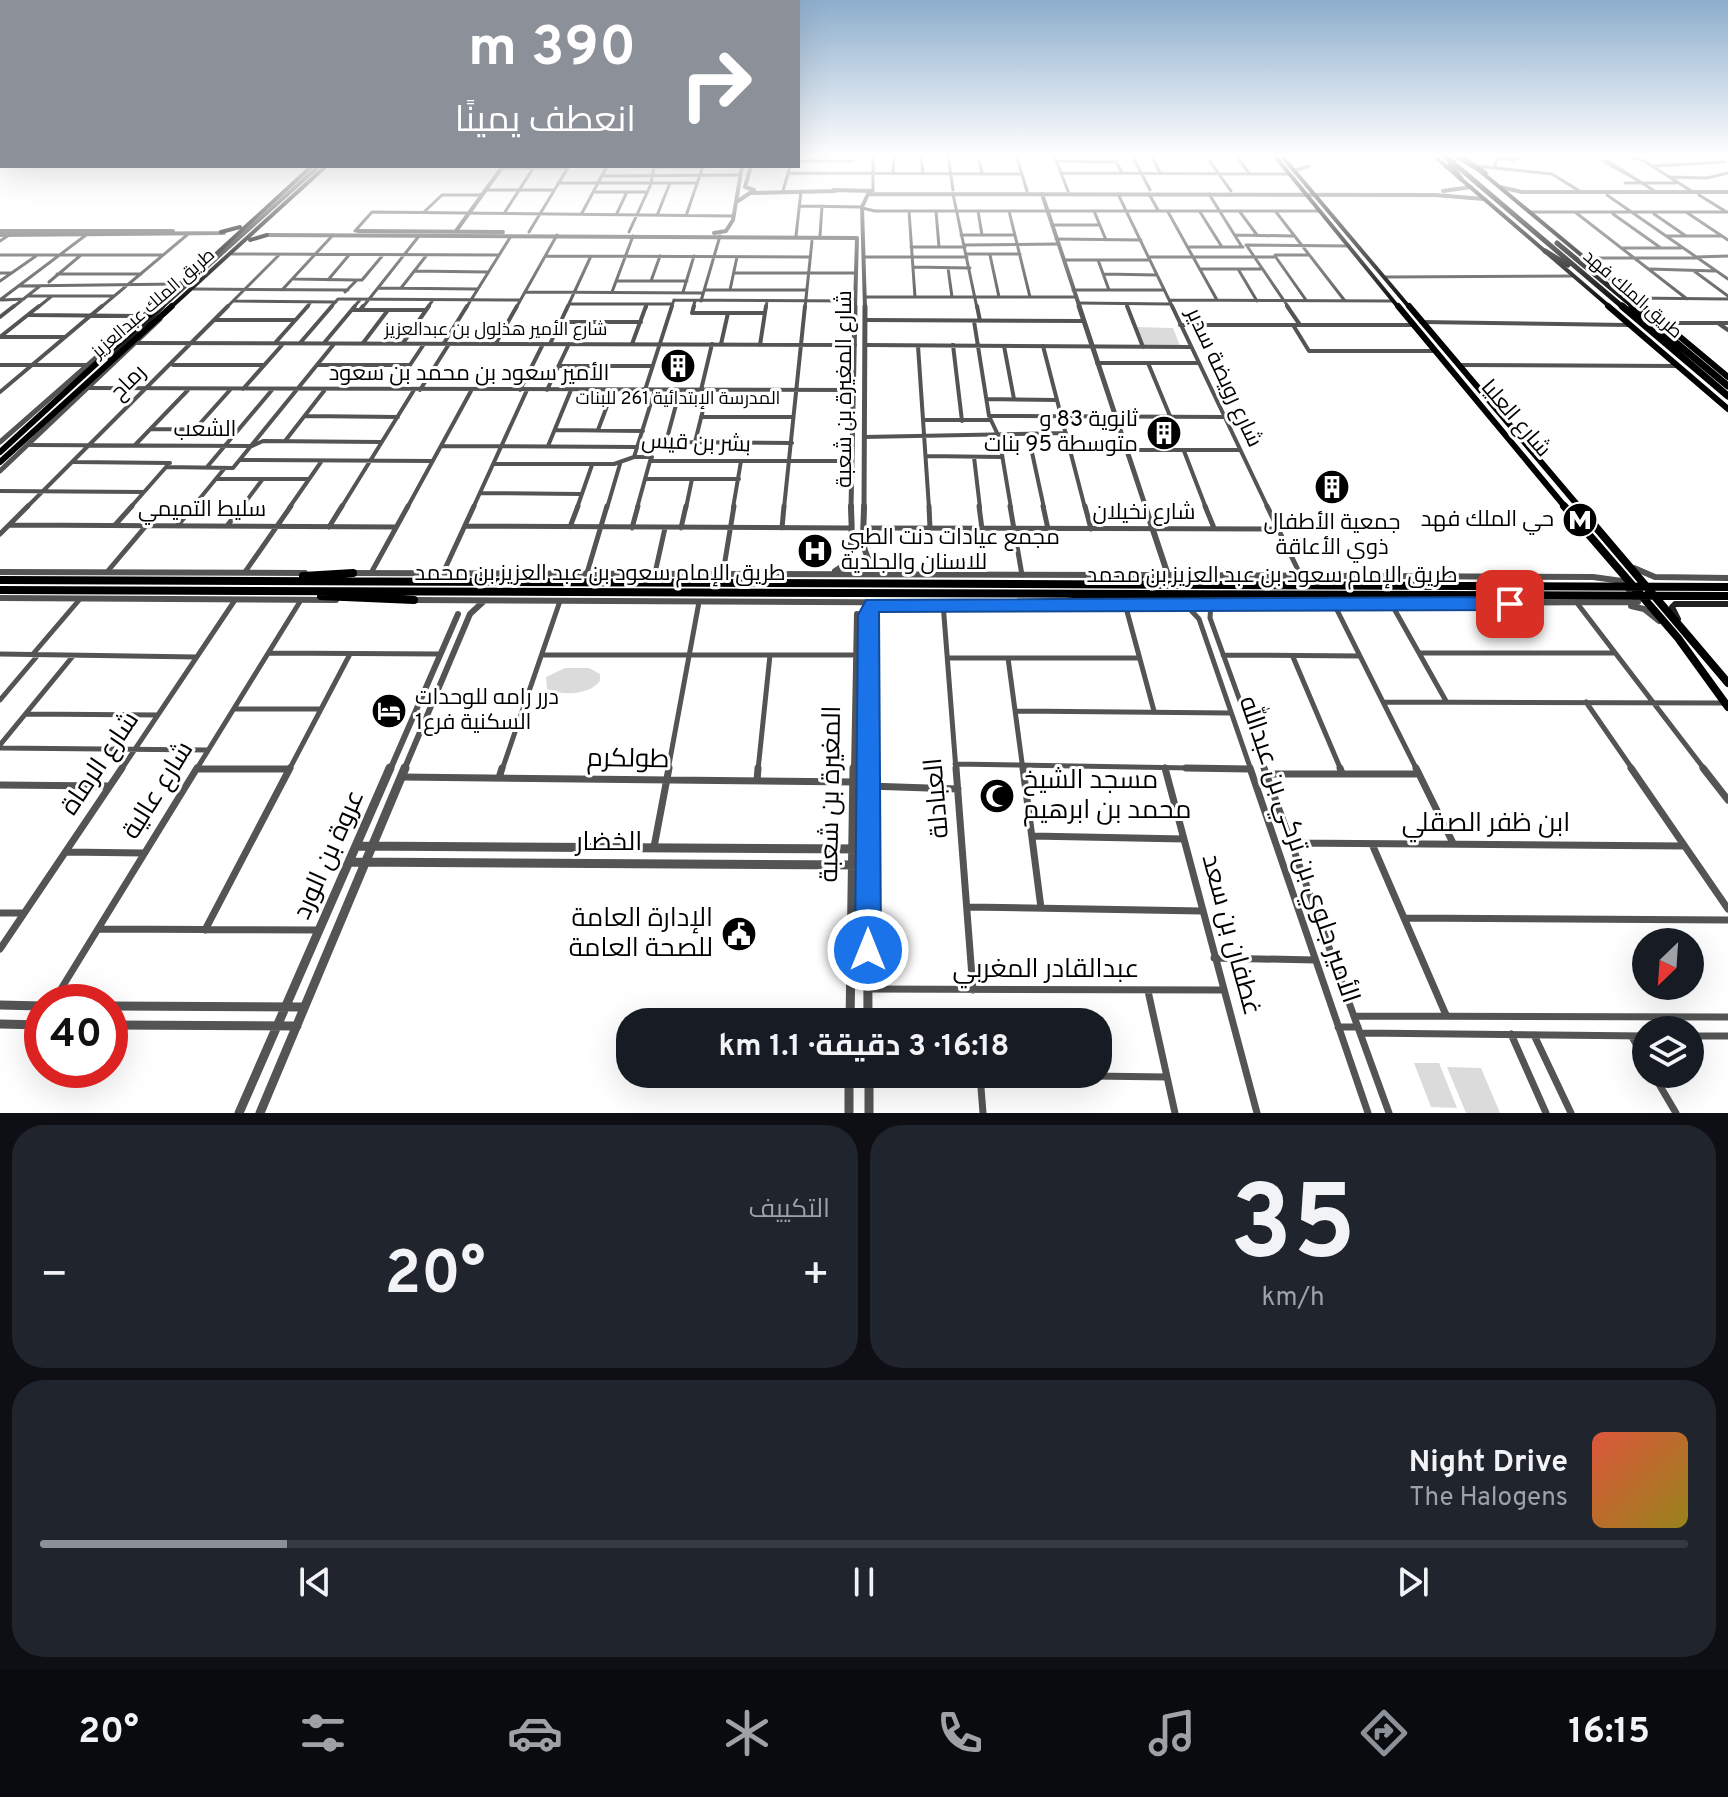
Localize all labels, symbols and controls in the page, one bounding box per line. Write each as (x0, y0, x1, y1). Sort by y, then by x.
text: 390 m (468, 15, 636, 85)
icon: right (664, 32, 768, 136)
text: انعطف يمينًا (455, 99, 636, 145)
street label: طريق الملك عبدالعزيز (87, 244, 220, 364)
street label: طريق الملك فهد (1578, 246, 1686, 344)
street label: شارع المغيرة بن شعبة (832, 290, 859, 488)
street label: شارع رويضة سدير (1178, 302, 1267, 452)
street label: شارع الأمير هذلول بن عبدالعزيز (383, 319, 608, 342)
building icon: المدرسة الإبتدائية 261 للبنات (659, 347, 697, 385)
street label: رماح (106, 360, 152, 406)
street label: الأمير سعود بن محمد بن سعود (329, 361, 609, 388)
street label: شارع العليا (1474, 375, 1556, 463)
place label: المدرسة الإبتدائية 261 للبنات (576, 388, 780, 411)
place label: ثانوية 83 و متوسطة 95 بنات (984, 407, 1138, 459)
building icon: ثانوية 83 و متوسطة 95 بنات (1145, 414, 1183, 452)
street label: الشعب (174, 417, 236, 444)
street label: بشر بن قيس (641, 429, 751, 459)
building icon: جمعية الأطفال ذوي الأعاقة (1313, 468, 1351, 506)
street label: سليط التميمي (138, 497, 266, 525)
street label: شارع نخيلان (1093, 500, 1195, 527)
metro station icon: حي الملك فهد (1561, 501, 1599, 539)
place label: حي الملك فهد (1421, 507, 1554, 535)
place label: جمعية الأطفال ذوي الأعاقة (1263, 510, 1401, 563)
place label: مجمع عيادات دنت الطبي للاسنان والجلدية (841, 525, 1060, 577)
hospital icon: مجمع عيادات دنت الطبي للاسنان والجلدية (796, 532, 834, 570)
street label: طريق الإمام سعود بن عبد العزيز بن محمد (414, 561, 786, 588)
street label: طريق الإمام سعود بن عبد العزيز بن محمد (1086, 563, 1458, 590)
pin (1476, 570, 1544, 638)
icon: arrive (1488, 582, 1532, 626)
place label: درر رامه للوحدات السكنية فرع1 (415, 685, 559, 737)
street label: الأمير جلوي بن تركي بن عبدالله (1228, 691, 1369, 1009)
hotel icon: درر رامه للوحدات السكنية فرع1 (370, 692, 408, 730)
street label: المغيرة بن شعبة (814, 705, 850, 883)
street label: شارع الرماة (54, 706, 148, 822)
street label: شارع عالية (116, 736, 202, 846)
street label: طولكرم (586, 743, 670, 777)
street label: العبادلة (918, 756, 958, 840)
place label: مسجد الشيخ محمد بن ابرهيم (1023, 765, 1191, 828)
mosque icon: مسجد الشيخ محمد بن ابرهيم (978, 777, 1016, 815)
street label: عروة بن الورد (287, 785, 373, 925)
street label: ابن ظفر الصقلي (1402, 808, 1570, 843)
street label: الخضار (574, 827, 642, 860)
street label: غطفان بن سعد (1193, 851, 1267, 1019)
place label: الإدارة العامة للصحة العامة (569, 903, 713, 966)
position arrow (826, 908, 910, 992)
public building icon: الإدارة العامة للصحة العامة (720, 915, 758, 953)
north arrow (1632, 928, 1704, 1000)
map controls (1632, 928, 1704, 1088)
street label: عبدالقادر المغربي (953, 954, 1139, 989)
speed limit sign: 40 (24, 984, 128, 1088)
button: layers (1632, 1016, 1704, 1088)
text: 16:18 · 3 دقيقة · 1.1 km (719, 1029, 1010, 1066)
text: 35 (1230, 1164, 1356, 1296)
text: التكييف (748, 1194, 830, 1227)
text: 20° (384, 1239, 486, 1315)
text: − (40, 1249, 68, 1305)
text: + (802, 1249, 830, 1305)
text: km/h (1261, 1282, 1325, 1315)
text: Night Drive (1409, 1445, 1568, 1482)
text: The Halogens (1409, 1482, 1568, 1515)
icon: previous (293, 1560, 337, 1604)
icon: pause (842, 1560, 886, 1604)
icon: next (1391, 1560, 1435, 1604)
icon: filters (295, 1705, 351, 1761)
icon: car (507, 1705, 563, 1761)
icon: climate (719, 1705, 775, 1761)
icon: phone (932, 1705, 988, 1761)
icon: music (1144, 1705, 1200, 1761)
icon: directions (1356, 1705, 1412, 1761)
text: 20° (78, 1710, 139, 1756)
text: 16:15 (1568, 1710, 1650, 1756)

